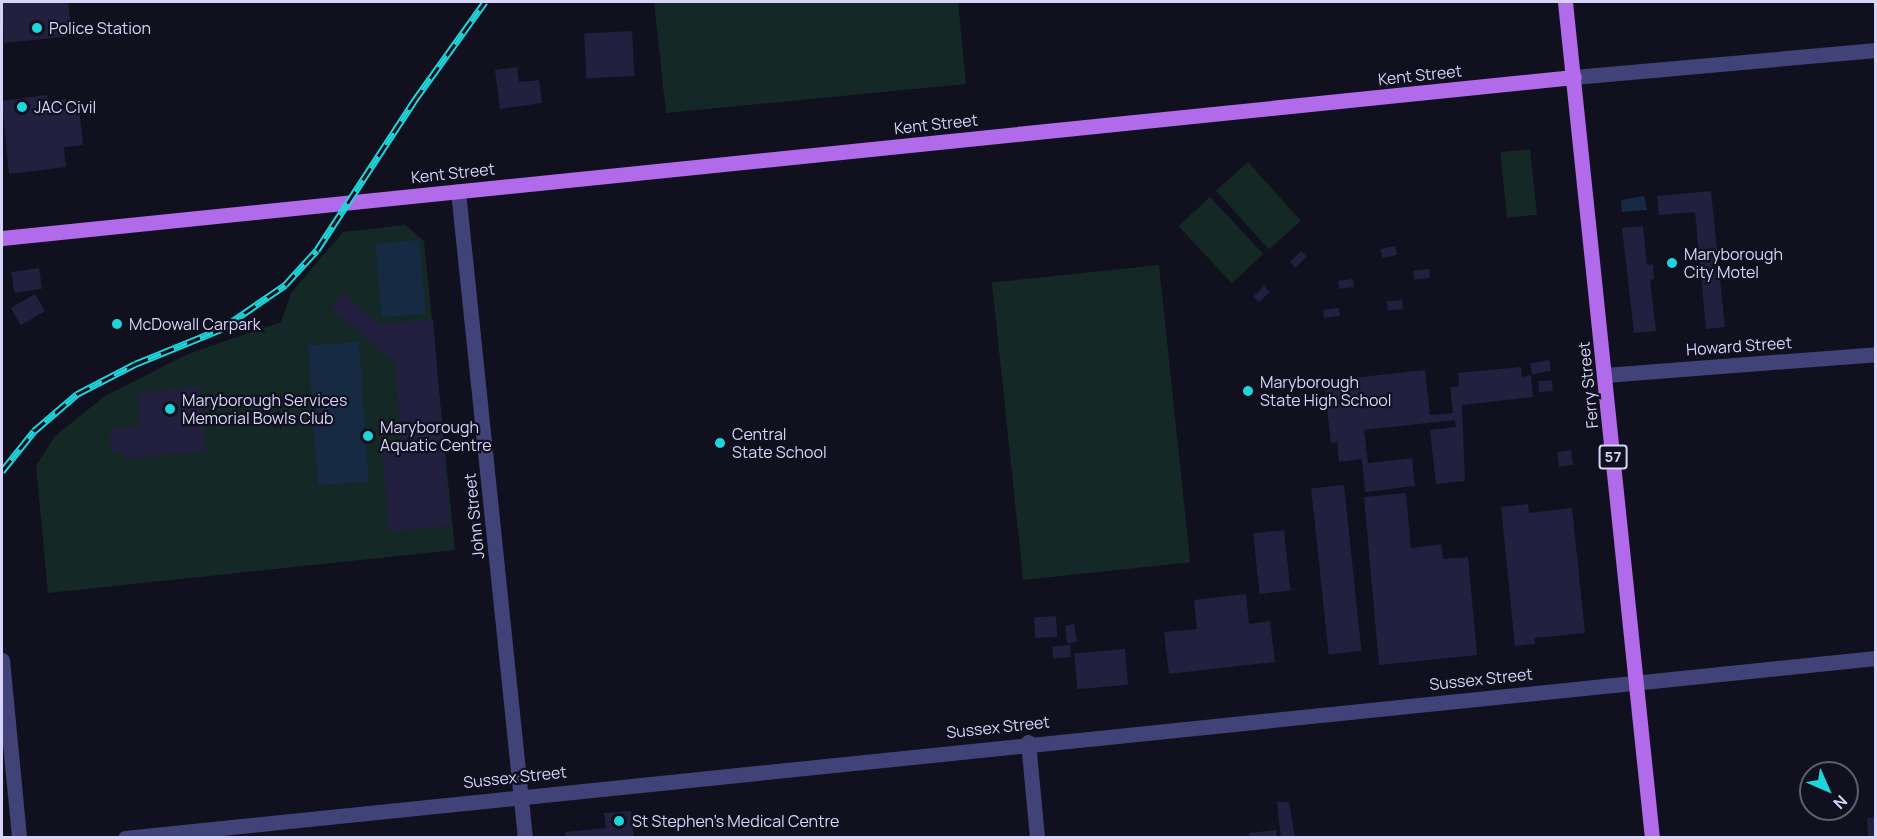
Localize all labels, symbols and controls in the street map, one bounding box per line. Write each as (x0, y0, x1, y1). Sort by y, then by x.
place label: Police Station (49, 18, 151, 38)
marker: Police Station (30, 21, 44, 35)
street label: Kent Street (1377, 61, 1463, 89)
place label: JAC Civil (34, 97, 96, 117)
marker: JAC Civil (15, 100, 29, 114)
street label: Kent Street (893, 110, 979, 138)
street label: Kent Street (410, 159, 496, 187)
place label: Maryborough City Motel (1684, 244, 1783, 282)
marker: Maryborough City Motel (1665, 256, 1679, 270)
place label: McDowall Carpark (129, 314, 261, 334)
marker: McDowall Carpark (110, 317, 124, 331)
street label: Howard Street (1685, 333, 1793, 359)
street label: Ferry Street (1574, 341, 1602, 429)
place label: Maryborough State High School (1260, 372, 1392, 410)
marker: Maryborough State High School (1241, 384, 1255, 398)
place label: Maryborough Services Memorial Bowls Club (182, 390, 347, 428)
marker: Maryborough Services Memorial Bowls Club (163, 402, 177, 416)
place label: Maryborough Aquatic Centre (380, 417, 492, 455)
place label: Central State School (732, 424, 827, 462)
marker: Maryborough Aquatic Centre (361, 429, 375, 443)
marker: Central State School (713, 436, 727, 450)
road number: 57 (1598, 445, 1628, 469)
street label: John Street (460, 472, 488, 560)
street label: Sussex Street (1428, 664, 1534, 694)
street label: Sussex Street (945, 712, 1051, 742)
north arrow (1799, 761, 1859, 821)
street label: Sussex Street (462, 762, 568, 792)
text: N (1828, 790, 1852, 814)
place label: St Stephen's Medical Centre (632, 811, 839, 831)
marker: St Stephen's Medical Centre (610, 812, 628, 830)

